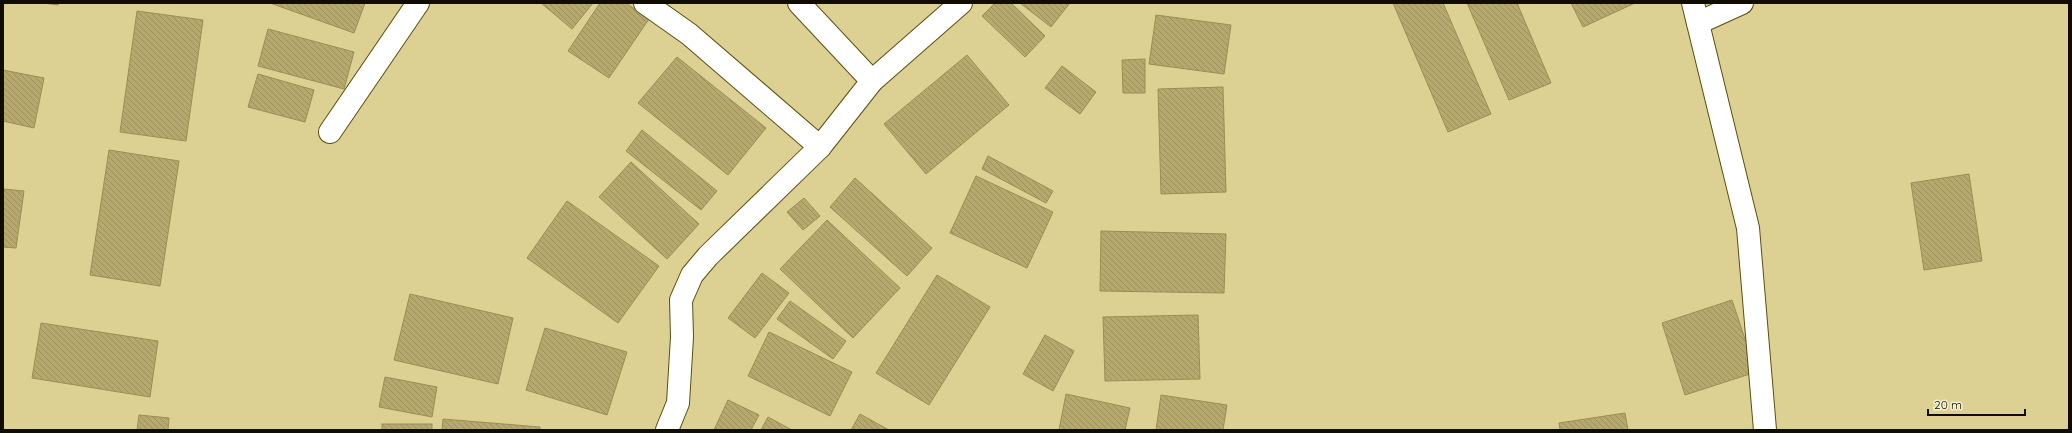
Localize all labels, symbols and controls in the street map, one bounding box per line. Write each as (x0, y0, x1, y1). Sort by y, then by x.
scale bar (1928, 391, 2025, 417)
text: 20 m (1934, 397, 1962, 412)

